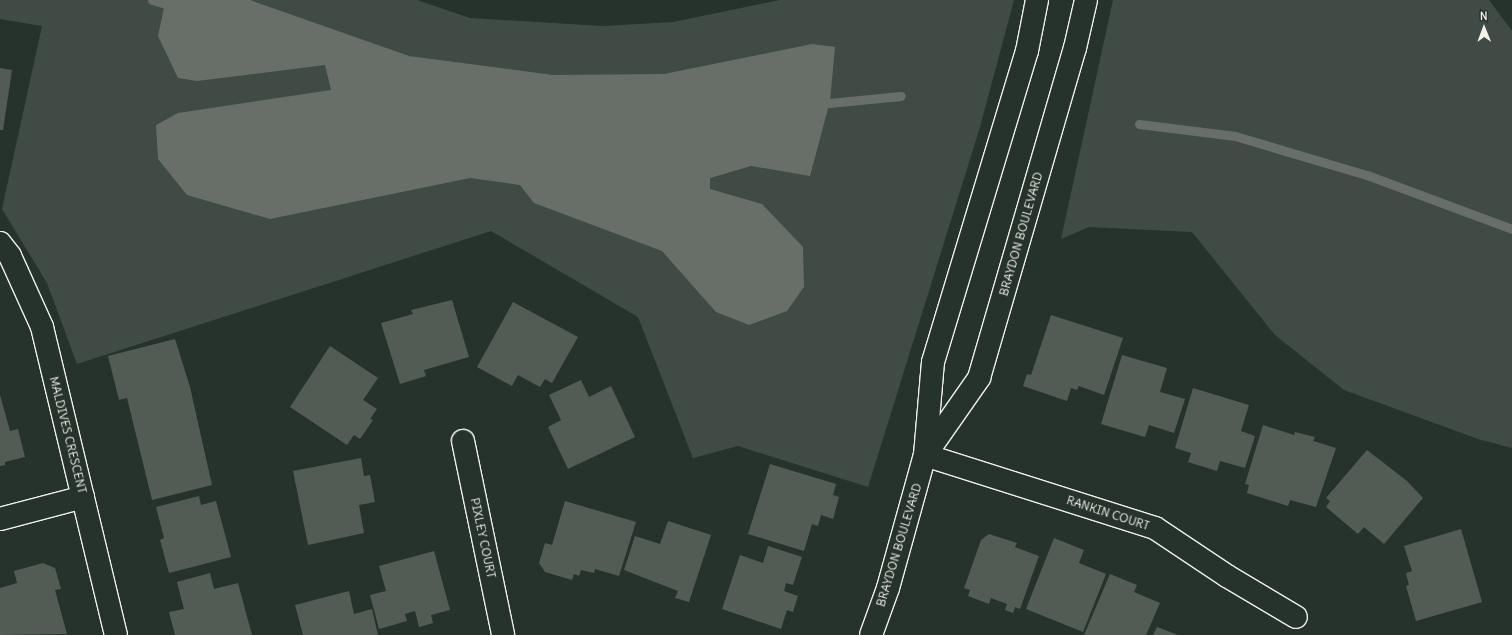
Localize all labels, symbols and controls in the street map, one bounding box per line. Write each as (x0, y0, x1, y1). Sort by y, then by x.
north arrow (1464, 8, 1504, 48)
text: N (1480, 9, 1488, 23)
street label: BRAYDON BOULEVARD (996, 170, 1046, 298)
street label: MALDIVES CRESCENT (46, 375, 90, 495)
street label: BRAYDON BOULEVARD (873, 482, 925, 608)
street label: RANKIN COURT (1065, 493, 1151, 533)
street label: PIXLEY COURT (467, 497, 499, 579)

